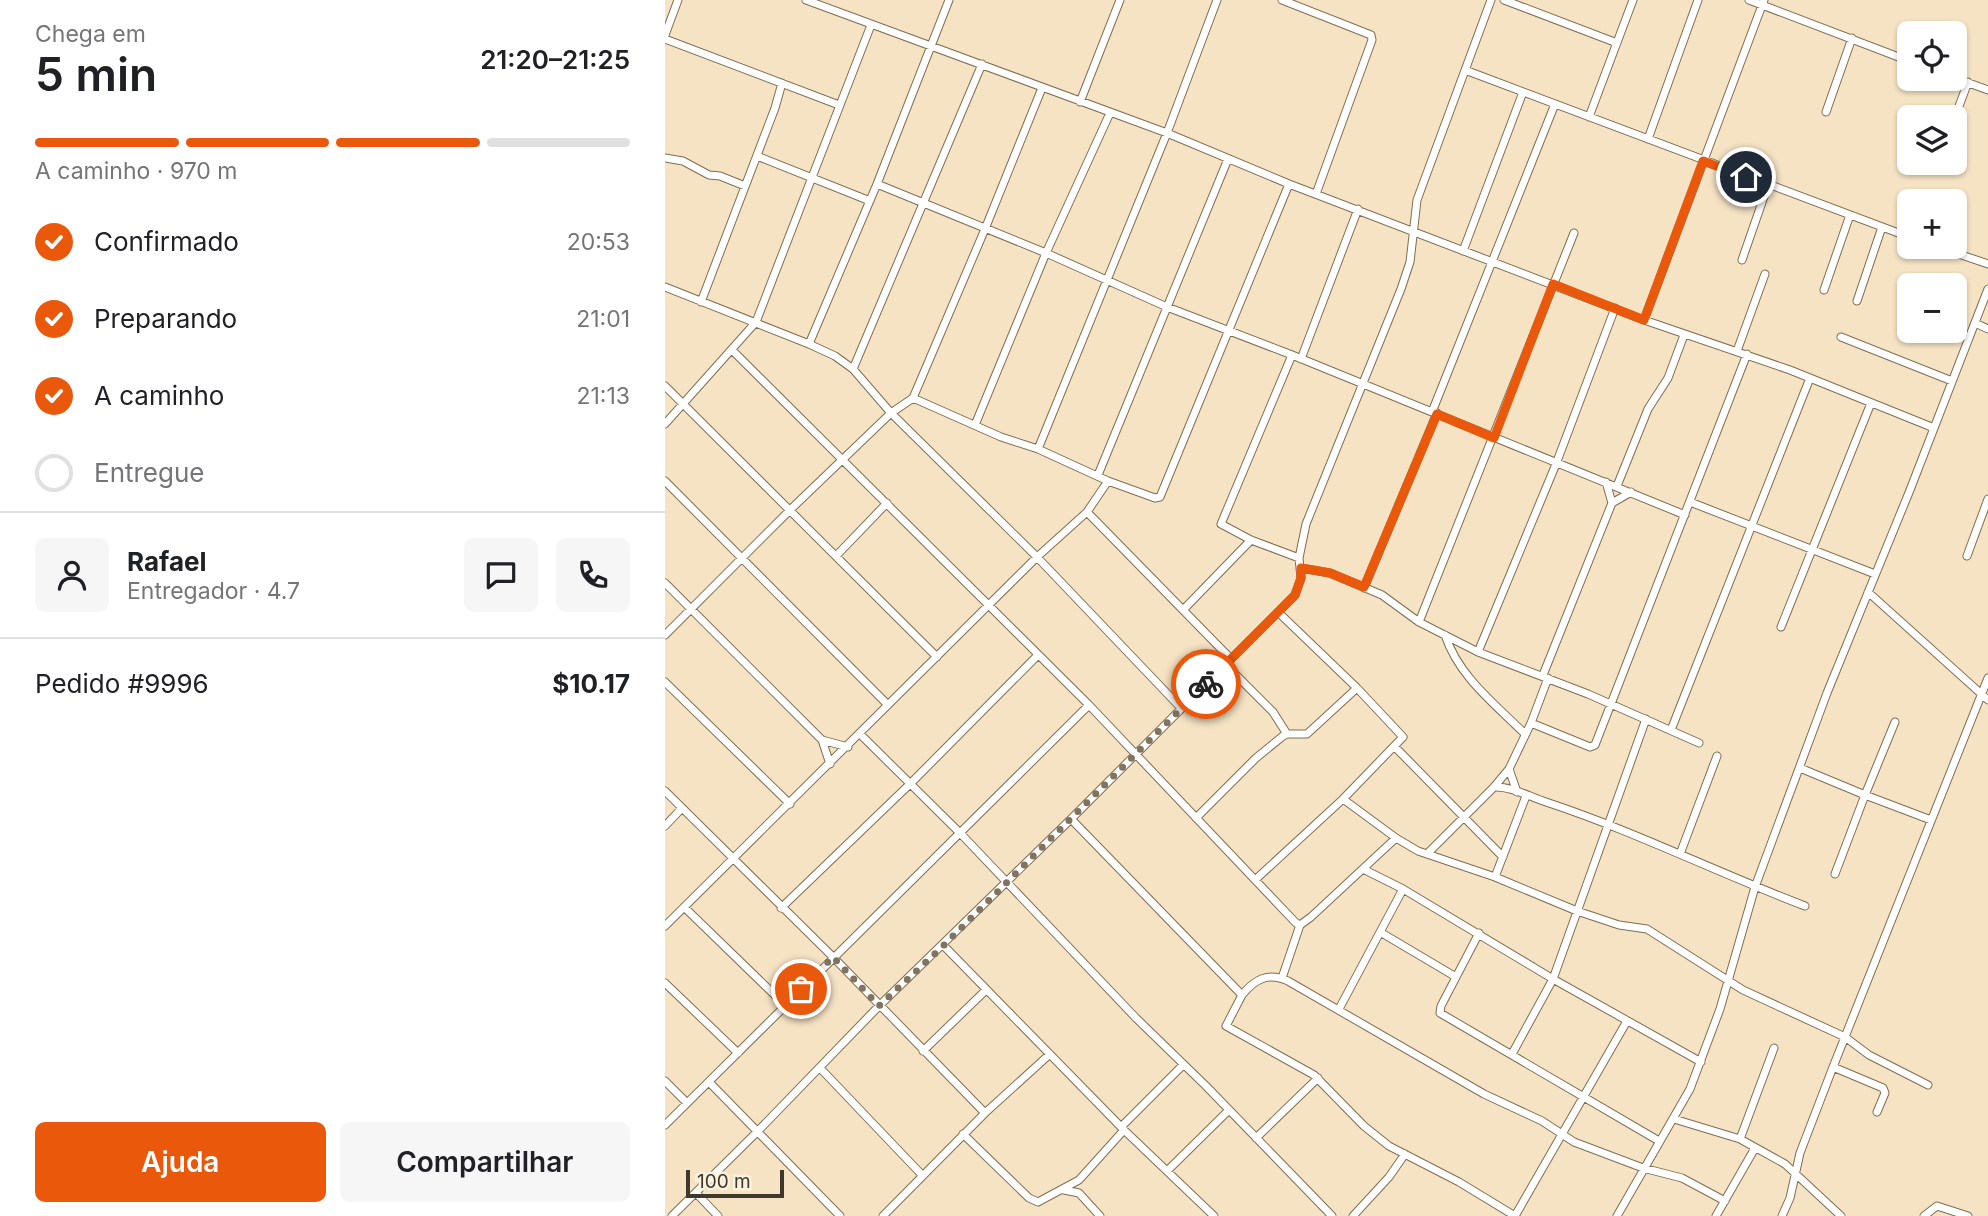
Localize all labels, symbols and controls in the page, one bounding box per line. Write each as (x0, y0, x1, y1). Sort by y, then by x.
text: Chega em (35, 20, 146, 48)
map controls (1897, 21, 1967, 343)
button: locate (1897, 21, 1967, 91)
text: 21:20–21:25 (480, 44, 630, 75)
text: 5 min (35, 46, 157, 102)
button: layers (1897, 105, 1967, 175)
pin (1716, 147, 1776, 207)
text: A caminho · 970 m (35, 157, 237, 185)
icon: home (1727, 158, 1765, 196)
button: + (1897, 189, 1967, 259)
icon: check (35, 223, 73, 261)
text: Confirmado (94, 226, 239, 257)
text: 20:53 (567, 228, 630, 256)
button: − (1897, 273, 1967, 343)
icon: check (35, 300, 73, 338)
text: Preparando (94, 303, 237, 334)
text: 21:01 (576, 305, 630, 333)
icon: check (35, 377, 73, 415)
text: A caminho (94, 380, 224, 411)
text: 21:13 (576, 382, 630, 410)
text: Entregue (94, 457, 205, 488)
button: person (35, 538, 109, 612)
button: chat (464, 538, 538, 612)
button: phone (556, 538, 630, 612)
text: Rafael (127, 546, 207, 577)
text: Entregador · 4.7 (127, 577, 300, 605)
courier (1171, 649, 1241, 719)
icon: bike (1187, 665, 1225, 703)
text: Pedido #9996 (35, 668, 209, 699)
text: $10.17 (552, 668, 630, 699)
pin (771, 959, 831, 1019)
icon: bag (782, 970, 820, 1008)
button: Ajuda (35, 1122, 326, 1202)
button: Compartilhar (340, 1122, 630, 1202)
scale bar (686, 1167, 784, 1199)
text: 100 m (697, 1170, 751, 1193)

